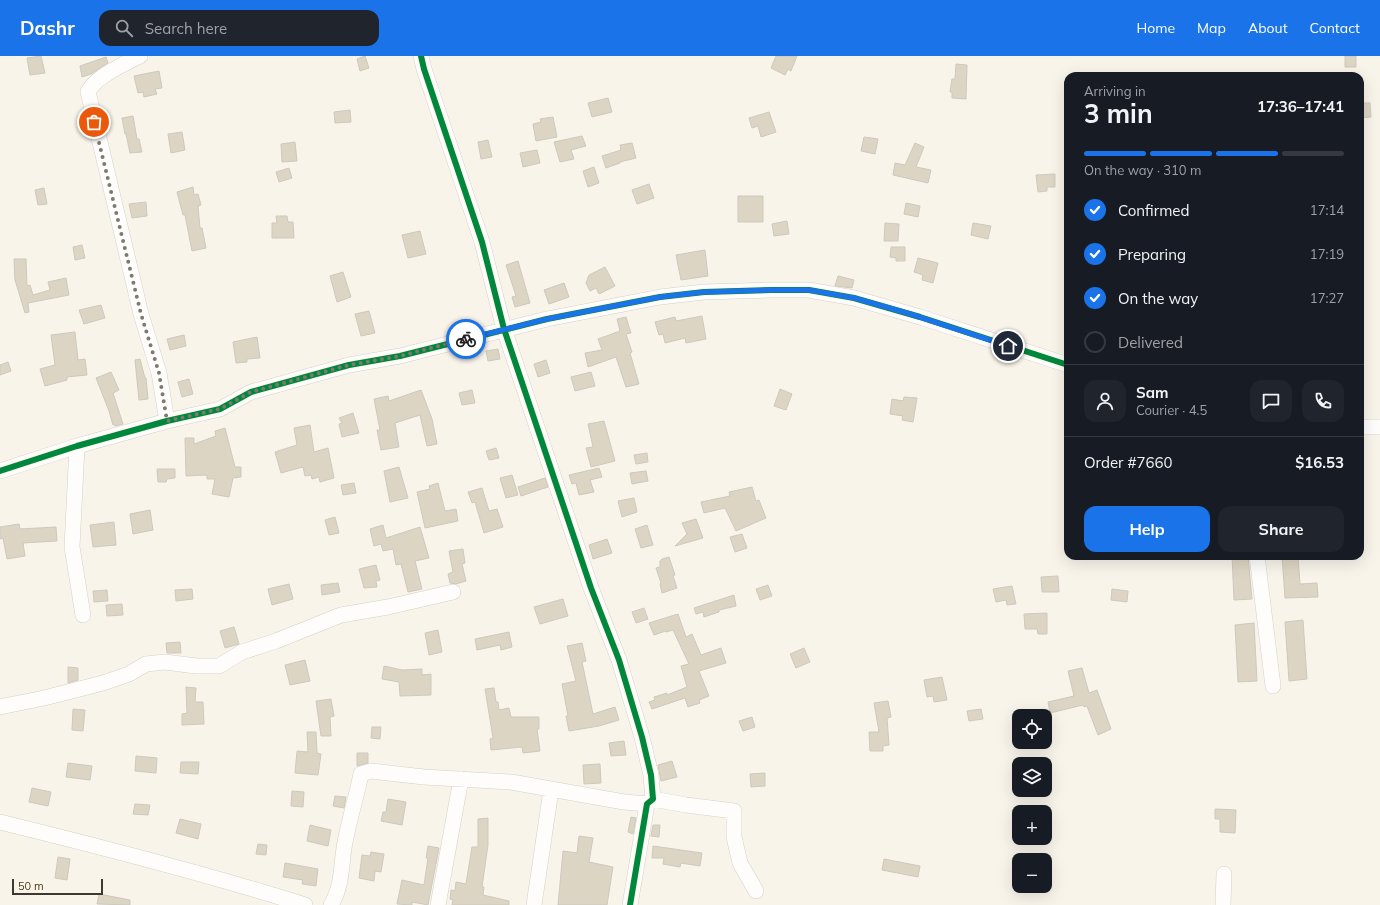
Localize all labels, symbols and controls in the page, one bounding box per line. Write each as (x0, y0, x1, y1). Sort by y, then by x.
search box (99, 10, 379, 46)
text: Dashr (20, 16, 75, 40)
icon: search (113, 17, 135, 39)
text: Search here (145, 19, 227, 38)
text: Home (1136, 19, 1175, 37)
text: Map (1197, 19, 1226, 37)
text: About (1248, 19, 1288, 37)
text: Contact (1310, 19, 1360, 37)
text: Arriving in (1084, 83, 1146, 99)
text: 3 min (1084, 97, 1153, 130)
text: 17:36–17:41 (1257, 97, 1344, 116)
pin (77, 105, 111, 139)
icon: bag (83, 111, 105, 133)
text: On the way · 310 m (1084, 162, 1201, 178)
icon: check (1084, 199, 1106, 221)
text: Confirmed (1118, 201, 1189, 220)
text: 17:14 (1310, 202, 1344, 218)
icon: check (1084, 243, 1106, 265)
text: Preparing (1118, 245, 1186, 264)
text: 17:19 (1310, 246, 1344, 262)
icon: check (1084, 287, 1106, 309)
text: On the way (1118, 289, 1198, 308)
text: 17:27 (1310, 290, 1344, 306)
courier (446, 319, 486, 359)
icon: bike (455, 328, 477, 350)
pin (991, 329, 1025, 363)
text: Delivered (1118, 333, 1183, 352)
icon: home (997, 335, 1019, 357)
button: person (1084, 380, 1126, 422)
button: chat (1250, 380, 1292, 422)
button: phone (1302, 380, 1344, 422)
text: Sam (1136, 383, 1168, 402)
text: Courier · 4.5 (1136, 402, 1207, 418)
text: Order #7660 (1084, 453, 1172, 472)
text: $16.53 (1295, 453, 1344, 472)
button: Help (1084, 506, 1210, 552)
button: Share (1218, 506, 1344, 552)
map controls (1012, 709, 1052, 893)
button: locate (1012, 709, 1052, 749)
button: layers (1012, 757, 1052, 797)
button: + (1012, 805, 1052, 845)
button: − (1012, 853, 1052, 893)
scale bar (12, 877, 103, 896)
text: 50 m (18, 879, 44, 893)

